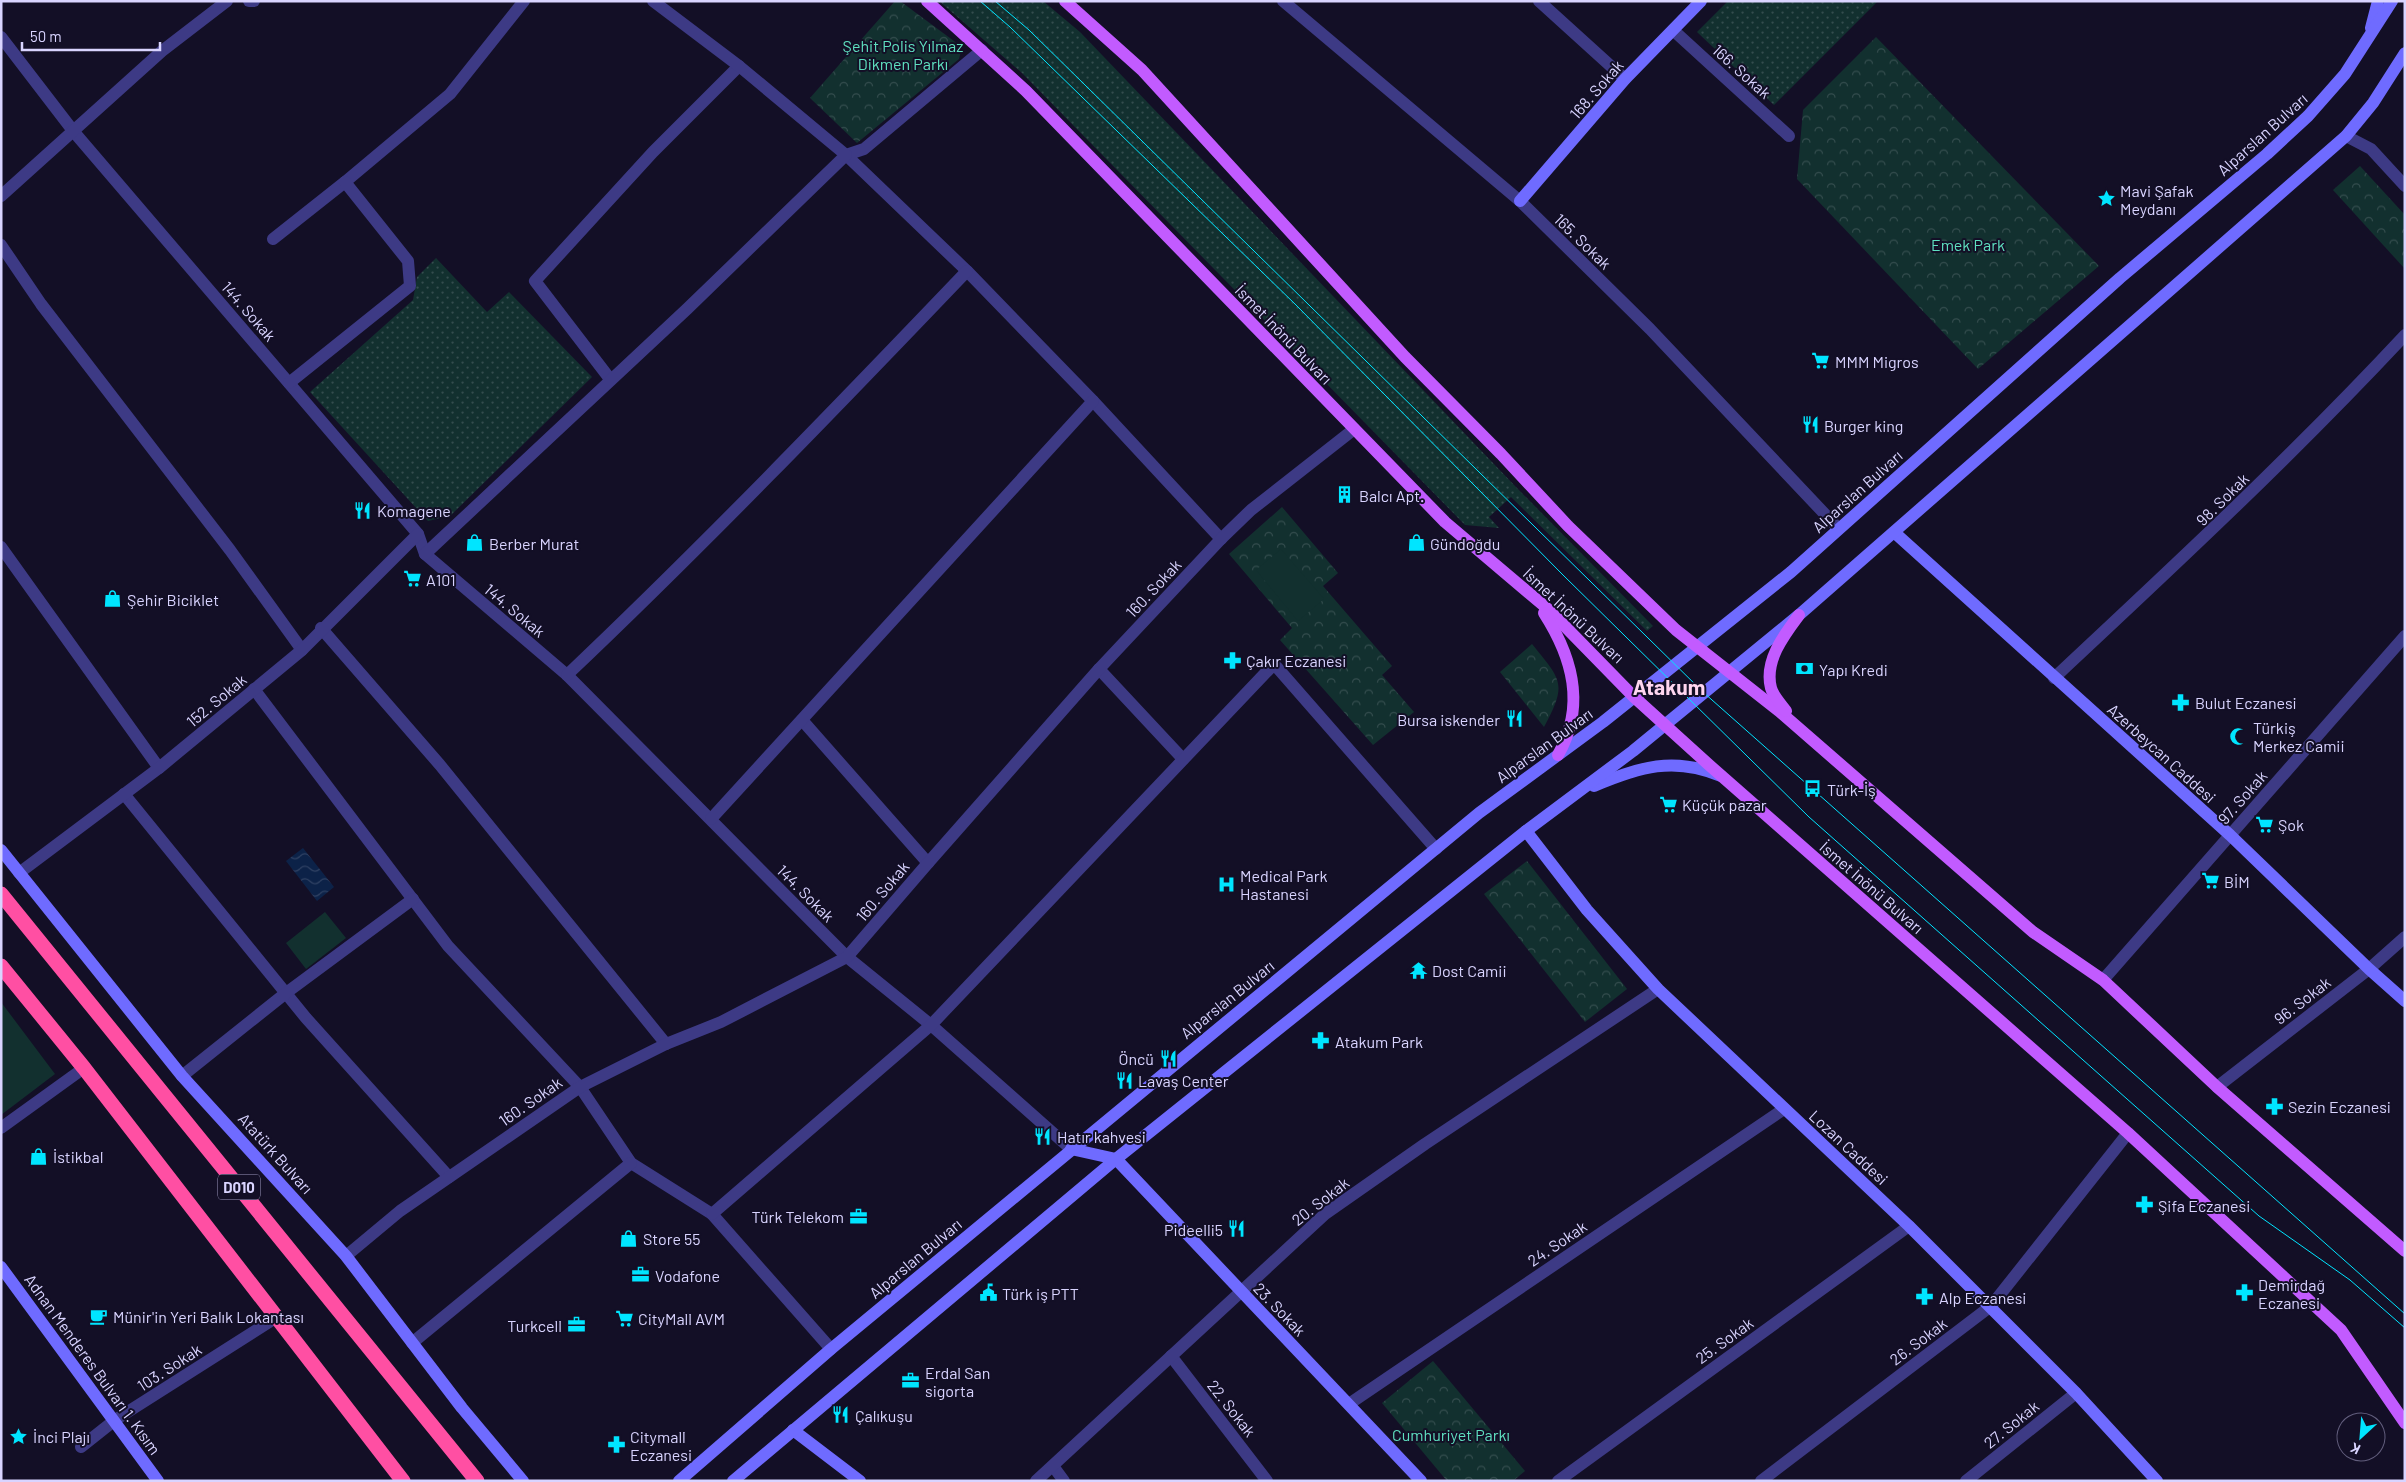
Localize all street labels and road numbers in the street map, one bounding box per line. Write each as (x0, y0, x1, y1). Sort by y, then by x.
street label: 166. Sokak (1709, 40, 1775, 102)
street label: 168. Sokak (1565, 56, 1627, 122)
street label: Alparslan Bulvarı (2213, 89, 2311, 179)
street label: 165. Sokak (1551, 209, 1615, 273)
street label: 144. Sokak (218, 277, 280, 345)
street label: İsmet İnönü Bulvarı (1232, 280, 1336, 388)
street label: Alparslan Bulvarı (1808, 446, 1906, 536)
street label: 98. Sokak (2192, 469, 2252, 529)
street label: 160. Sokak (1121, 555, 1185, 621)
street label: İsmet İnönü Bulvarı (1520, 563, 1628, 667)
street label: 144. Sokak (481, 579, 549, 641)
street label: 152. Sokak (182, 670, 250, 730)
street label: Azerbeycan Caddesi (2104, 699, 2220, 807)
street label: Alparslan Bulvarı (1492, 704, 1596, 786)
street label: 97. Sokak (2214, 766, 2270, 828)
street label: İsmet İnönü Bulvarı (1816, 837, 1928, 937)
street label: 160. Sokak (851, 857, 913, 925)
street label: 144. Sokak (773, 860, 839, 926)
street label: Alparslan Bulvarı (1177, 956, 1277, 1042)
street label: 96. Sokak (2270, 972, 2334, 1028)
street label: 160. Sokak (495, 1072, 565, 1130)
street label: Lozan Caddesi (1806, 1106, 1892, 1188)
street label: Atatürk Bulvarı (235, 1109, 317, 1197)
street label: 20. Sokak (1288, 1173, 1352, 1229)
road number: D010 (218, 1174, 260, 1200)
street label: Alparslan Bulvarı (865, 1214, 965, 1302)
street label: 24. Sokak (1524, 1216, 1590, 1270)
street label: Adnan Menderes Bulvarı 1. Kısım (21, 1270, 165, 1458)
street label: 23. Sokak (1250, 1278, 1310, 1340)
street label: 25. Sokak (1691, 1313, 1757, 1367)
street label: 26. Sokak (1886, 1313, 1950, 1369)
street label: 103. Sokak (133, 1339, 205, 1395)
street label: 22. Sokak (1204, 1376, 1260, 1440)
street label: 27. Sokak (1980, 1396, 2042, 1452)

